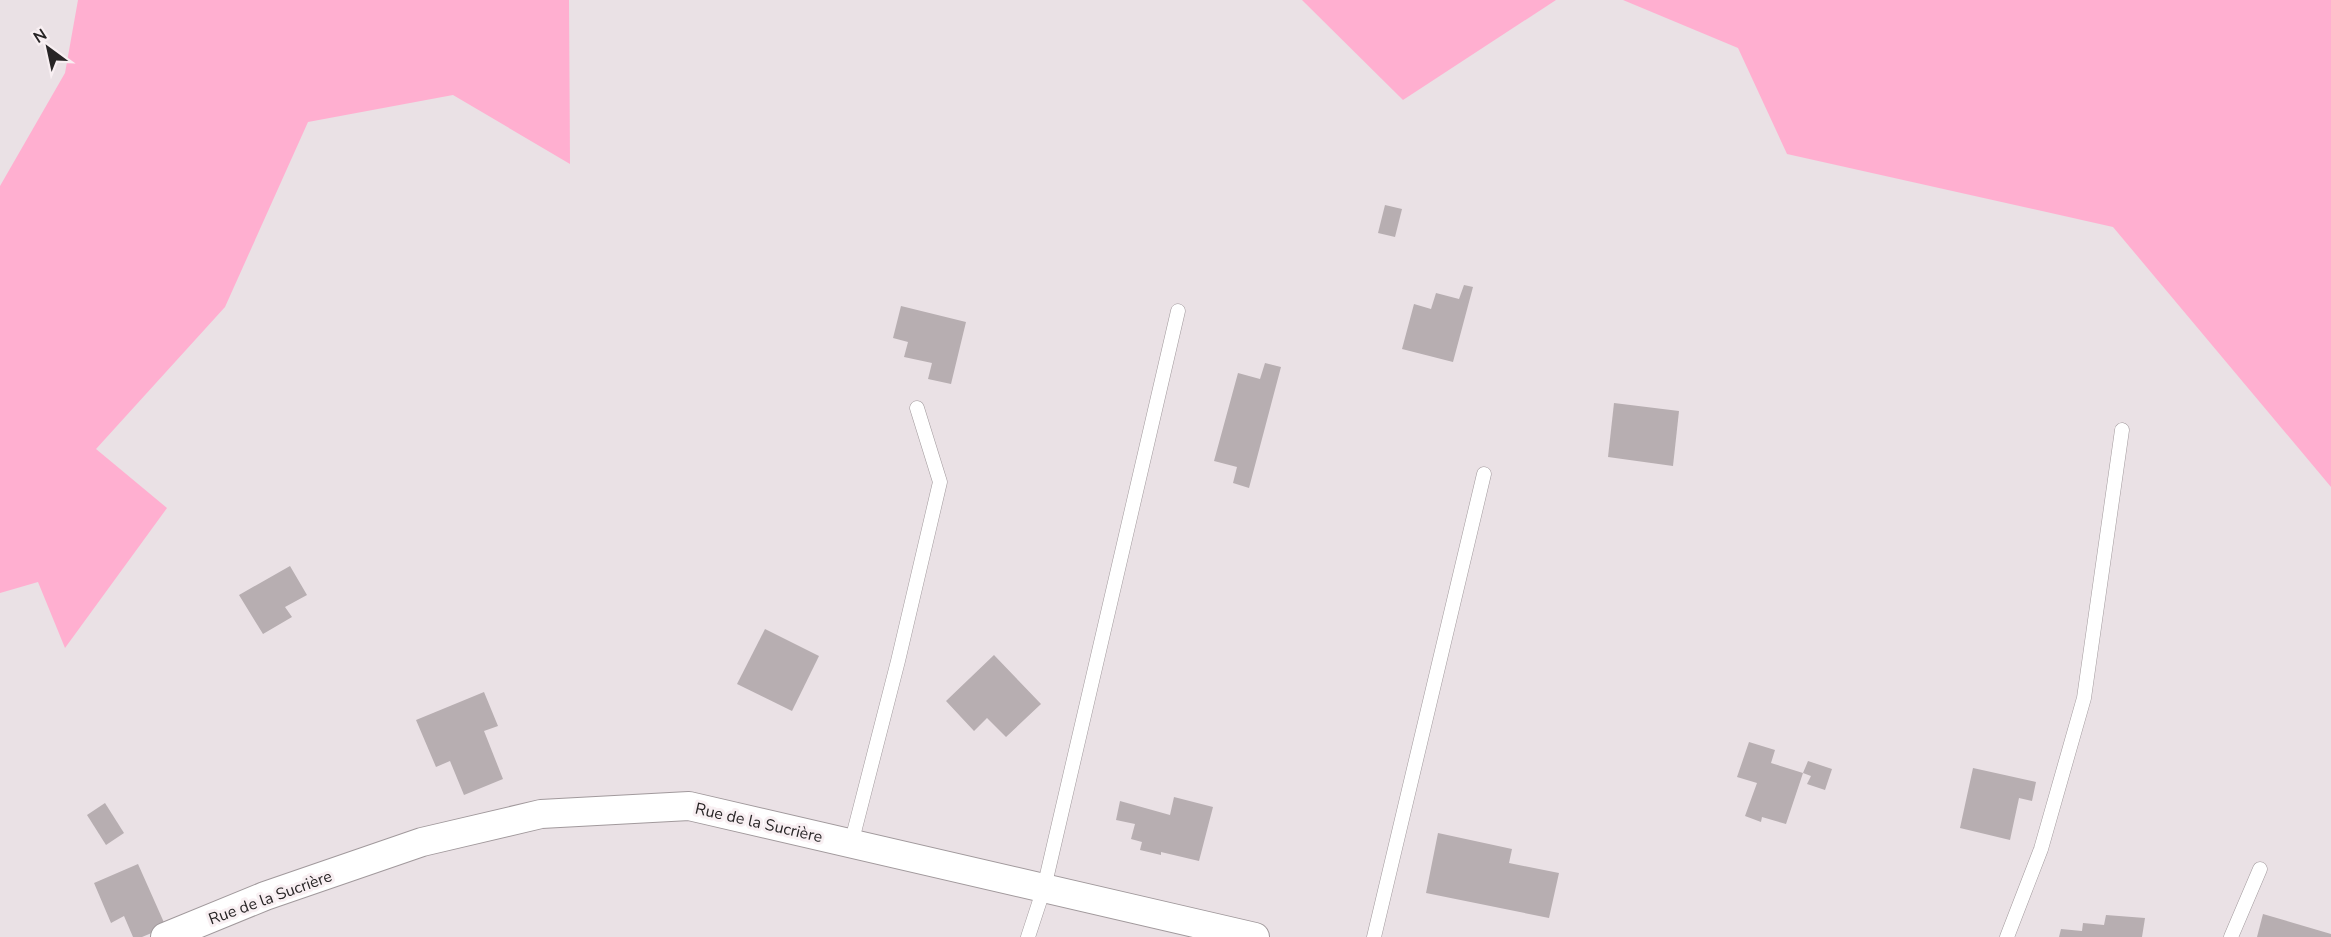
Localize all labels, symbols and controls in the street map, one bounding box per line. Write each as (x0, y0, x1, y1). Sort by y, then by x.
north arrow (18, 18, 78, 78)
text: N (29, 24, 51, 49)
street label: Rue de la Sucrière (693, 798, 825, 848)
street label: Rue de la Sucrière (206, 865, 335, 930)

